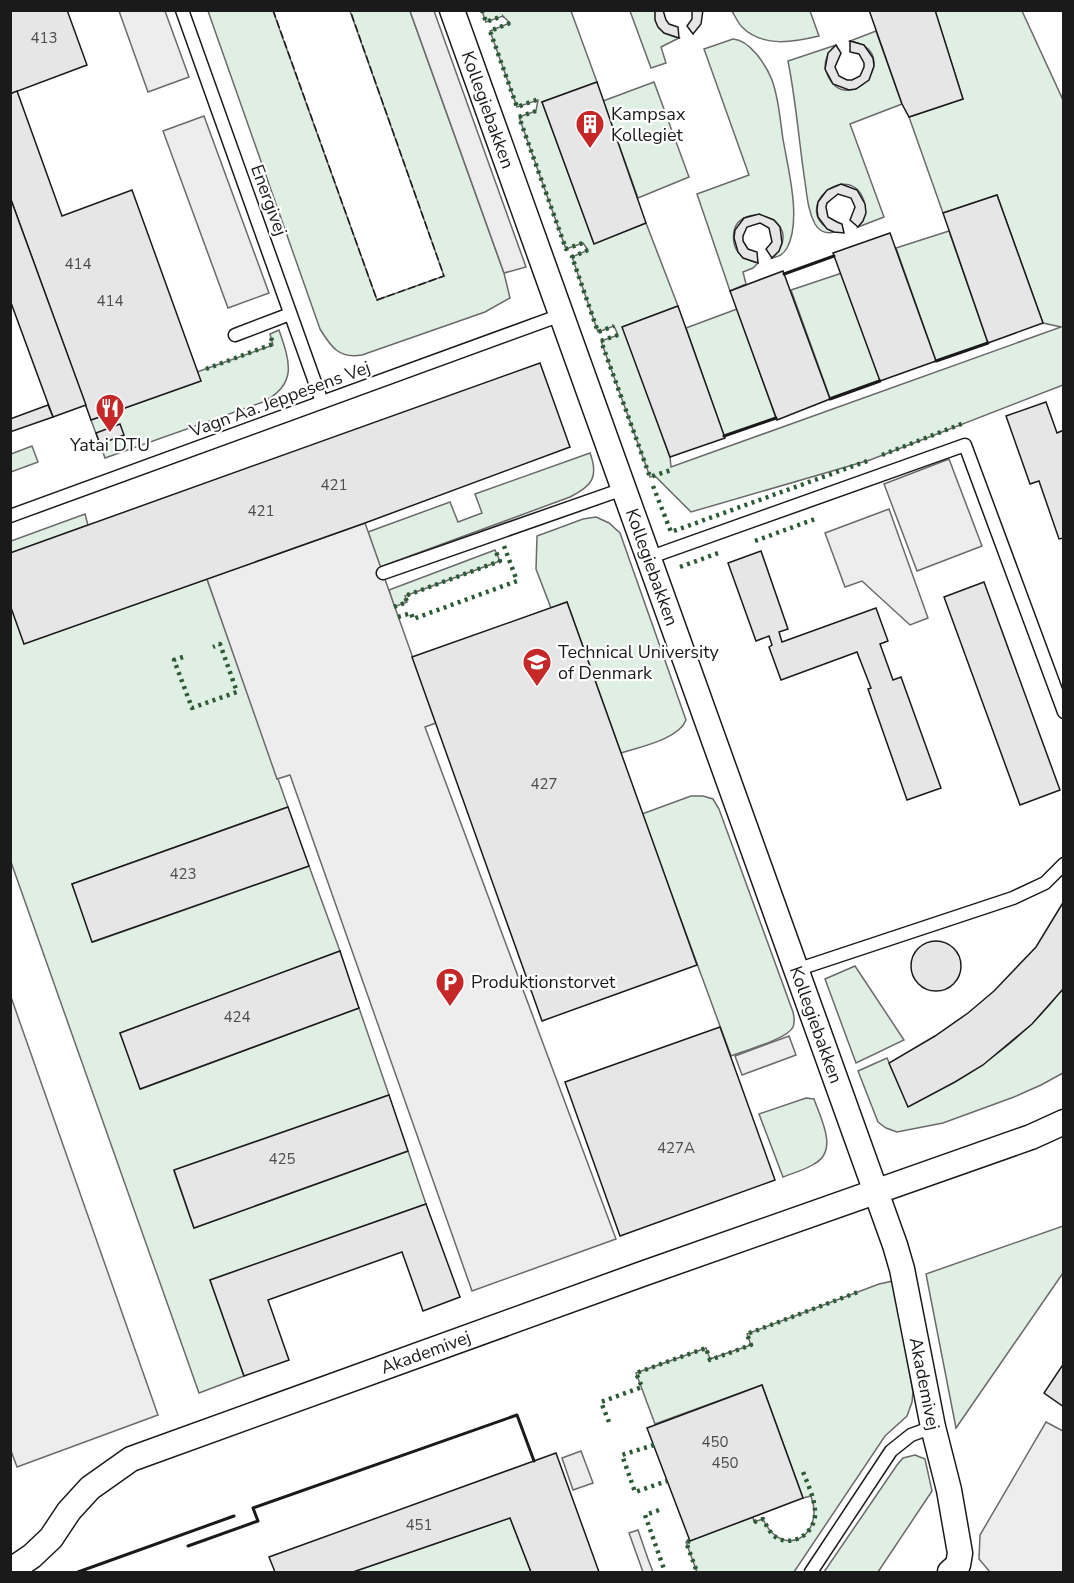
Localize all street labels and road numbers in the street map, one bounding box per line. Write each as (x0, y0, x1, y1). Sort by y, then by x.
street label: Kollegiebakken (456, 48, 520, 172)
street label: Energivej (245, 161, 293, 239)
street label: Vagn Aa. Jeppesens Vej (185, 355, 374, 443)
street label: Kollegiebakken (620, 505, 684, 629)
street label: Kollegiebakken (784, 963, 848, 1087)
street label: Akademivej (377, 1325, 474, 1380)
street label: Akademivej (904, 1335, 945, 1433)

